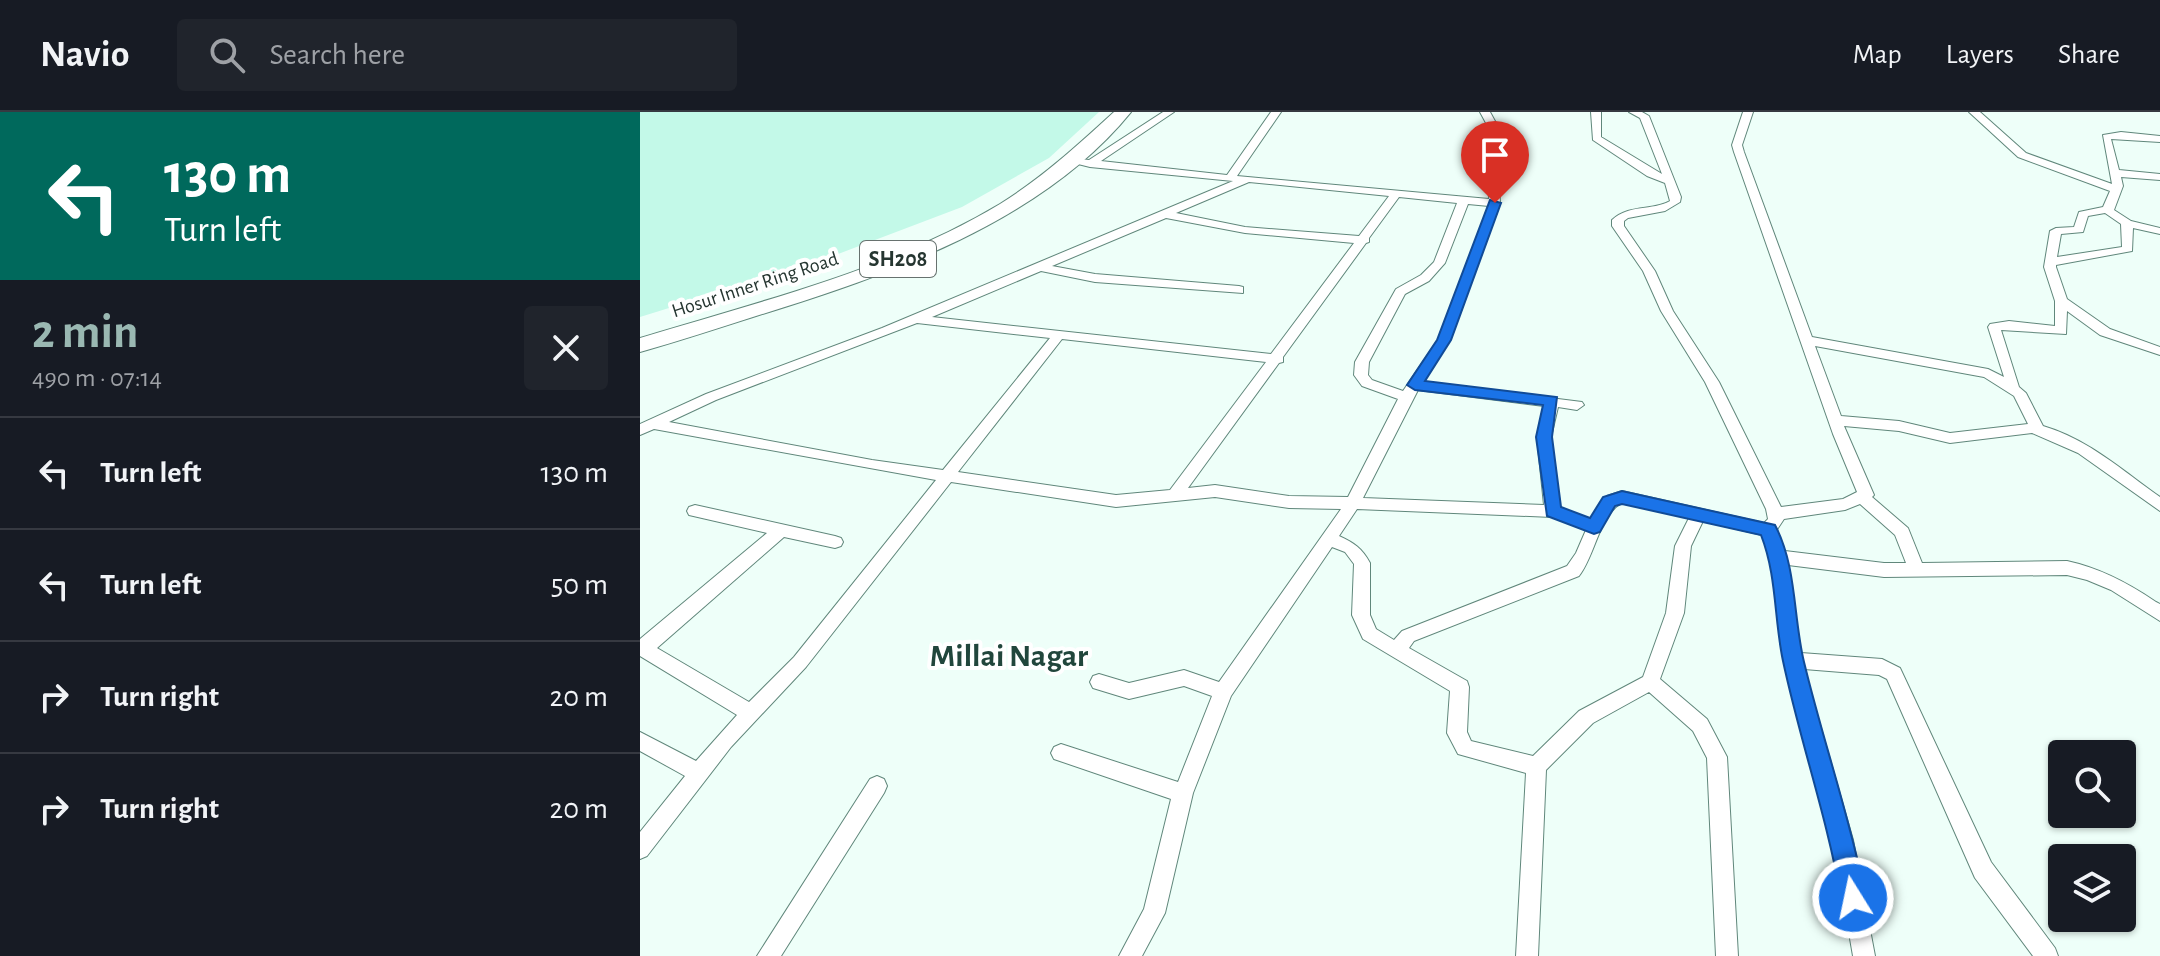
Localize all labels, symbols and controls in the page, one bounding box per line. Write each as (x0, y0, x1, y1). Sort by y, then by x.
search box (177, 19, 737, 91)
icon: search (205, 33, 249, 77)
text: Navio (40, 36, 129, 74)
text: Search here (269, 40, 405, 70)
text: Map (1853, 41, 1902, 69)
text: Layers (1946, 41, 2014, 69)
text: Share (2058, 41, 2120, 69)
pin (1461, 121, 1529, 203)
icon: arrive (1473, 133, 1517, 177)
icon: left (32, 144, 136, 248)
text: 130 m (164, 147, 291, 203)
text: Turn left (164, 212, 281, 248)
road number: SH208 (860, 241, 936, 277)
street label: Hosur Inner Ring Road (669, 249, 841, 321)
button: close (524, 306, 608, 390)
text: 2 min (32, 309, 139, 357)
text: 490 m · 07:14 (32, 365, 162, 391)
icon: left (32, 451, 76, 495)
text: Turn left (100, 458, 201, 488)
text: 130 m (541, 458, 608, 488)
icon: left (32, 563, 76, 607)
text: Turn left (100, 570, 201, 600)
text: 50 m (551, 570, 608, 600)
district label: Millai Nagar (930, 640, 1088, 672)
icon: right (32, 675, 76, 719)
text: Turn right (100, 682, 219, 712)
text: 20 m (550, 682, 608, 712)
map controls (2048, 740, 2136, 932)
button: search (2048, 740, 2136, 828)
icon: right (32, 787, 76, 831)
text: Turn right (100, 794, 219, 824)
text: 20 m (550, 794, 608, 824)
button: layers (2048, 844, 2136, 932)
position arrow (1811, 856, 1895, 940)

